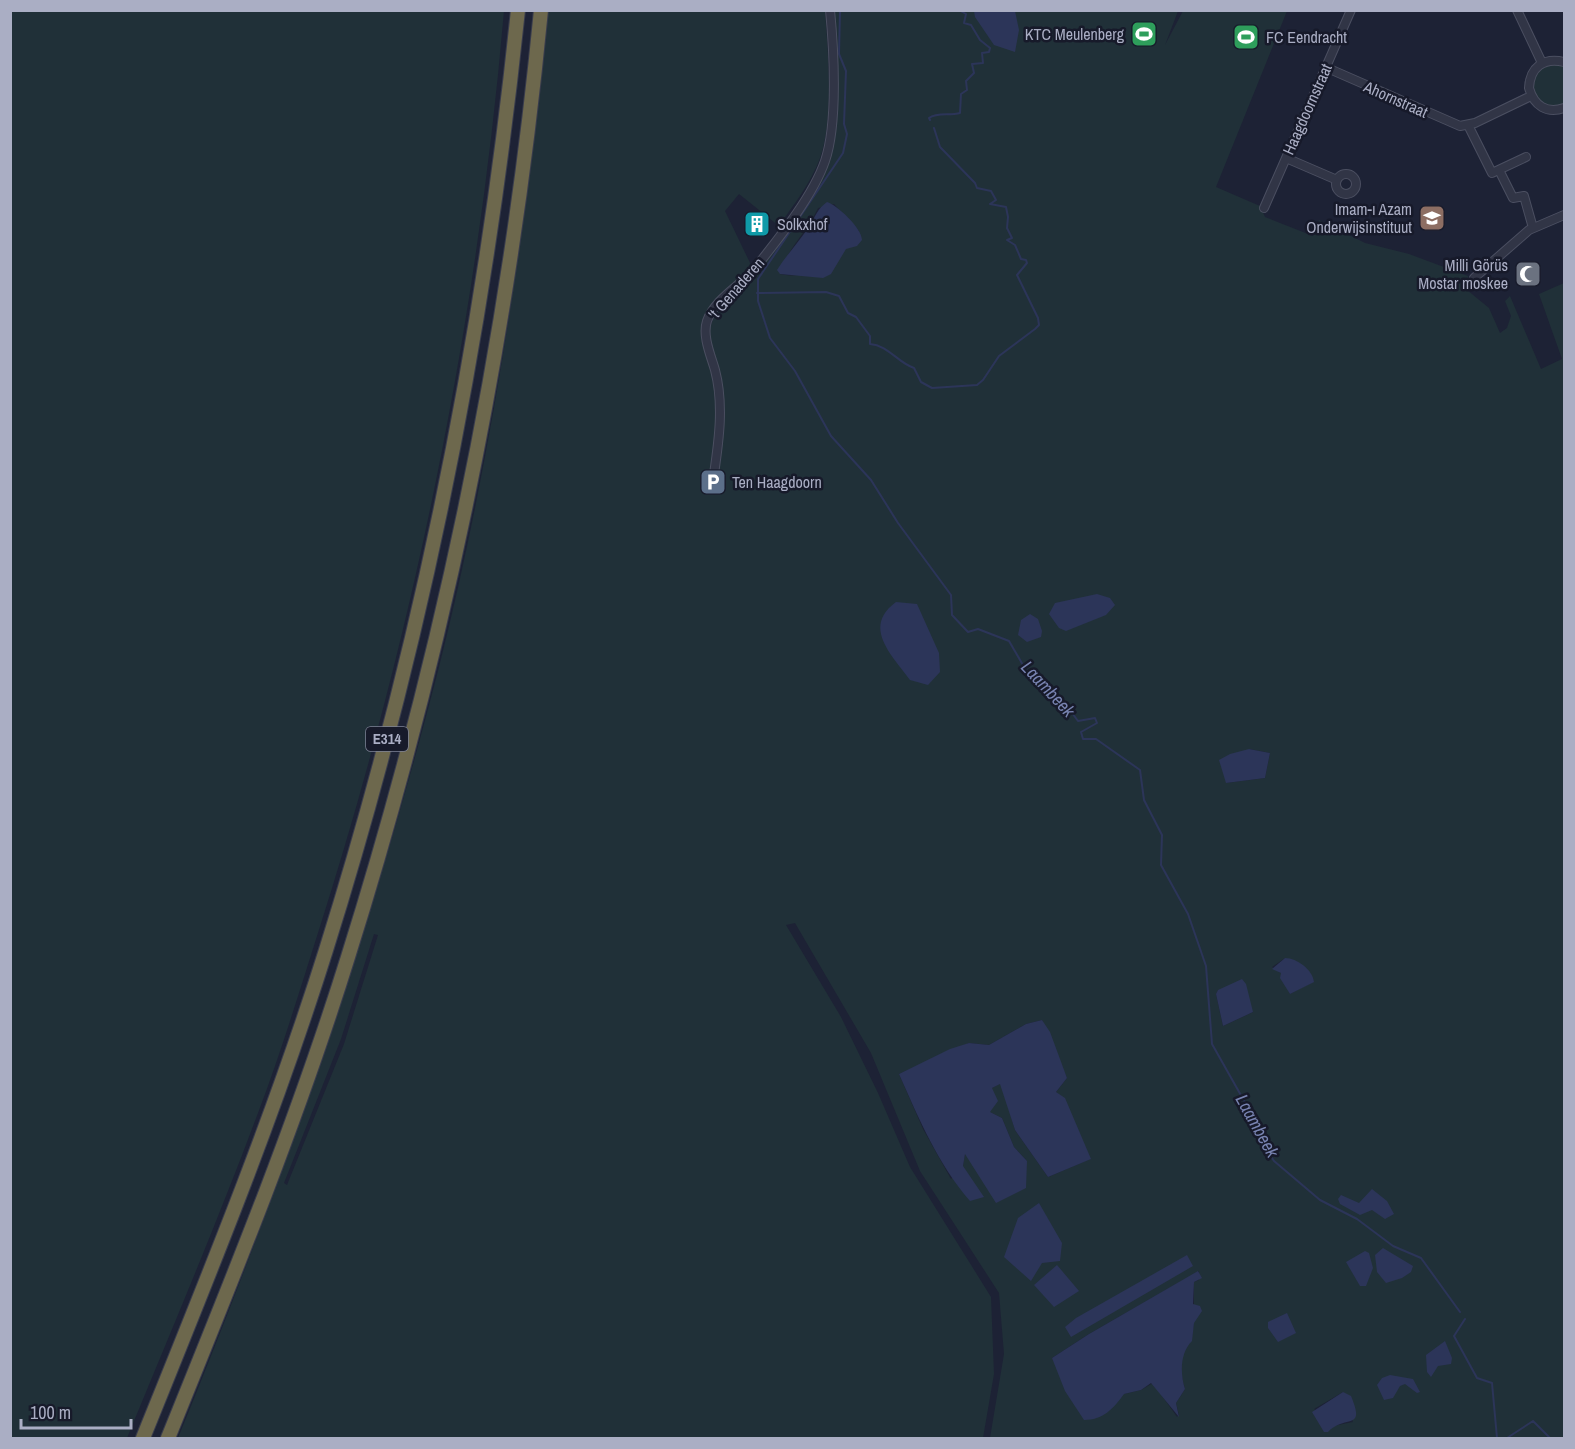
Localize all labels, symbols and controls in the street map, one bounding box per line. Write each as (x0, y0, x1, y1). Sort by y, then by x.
sports icon: KTC Meulenberg (1129, 19, 1159, 49)
sports icon: FC Eendracht (1231, 22, 1261, 52)
place label: KTC Meulenberg (1025, 23, 1125, 45)
place label: FC Eendracht (1266, 26, 1347, 48)
street label: Haagdoornstraat (1277, 60, 1337, 158)
street label: Ahornstraat (1360, 75, 1432, 123)
place label: Imam-ı Azam Onderwijsinstituut (1306, 198, 1412, 238)
school or university icon: Imam-ı Azam Onderwijsinstituut (1417, 203, 1447, 233)
building icon: Solkxhof (742, 209, 772, 239)
place label: Solkxhof (777, 213, 828, 235)
street label: 't Genaderen (703, 252, 769, 324)
place label: Milli Görüs Mostar moskee (1418, 254, 1508, 294)
mosque icon: Milli Görüs Mostar moskee (1513, 259, 1543, 289)
parking icon: Ten Haagdoorn (698, 467, 728, 497)
place label: Ten Haagdoorn (732, 471, 822, 493)
water label: Laambeek (1016, 655, 1081, 723)
road number: E314 (366, 727, 408, 751)
water label: Laambeek (1230, 1090, 1285, 1162)
scale bar (21, 1392, 130, 1430)
text: 100 m (30, 1400, 71, 1425)

